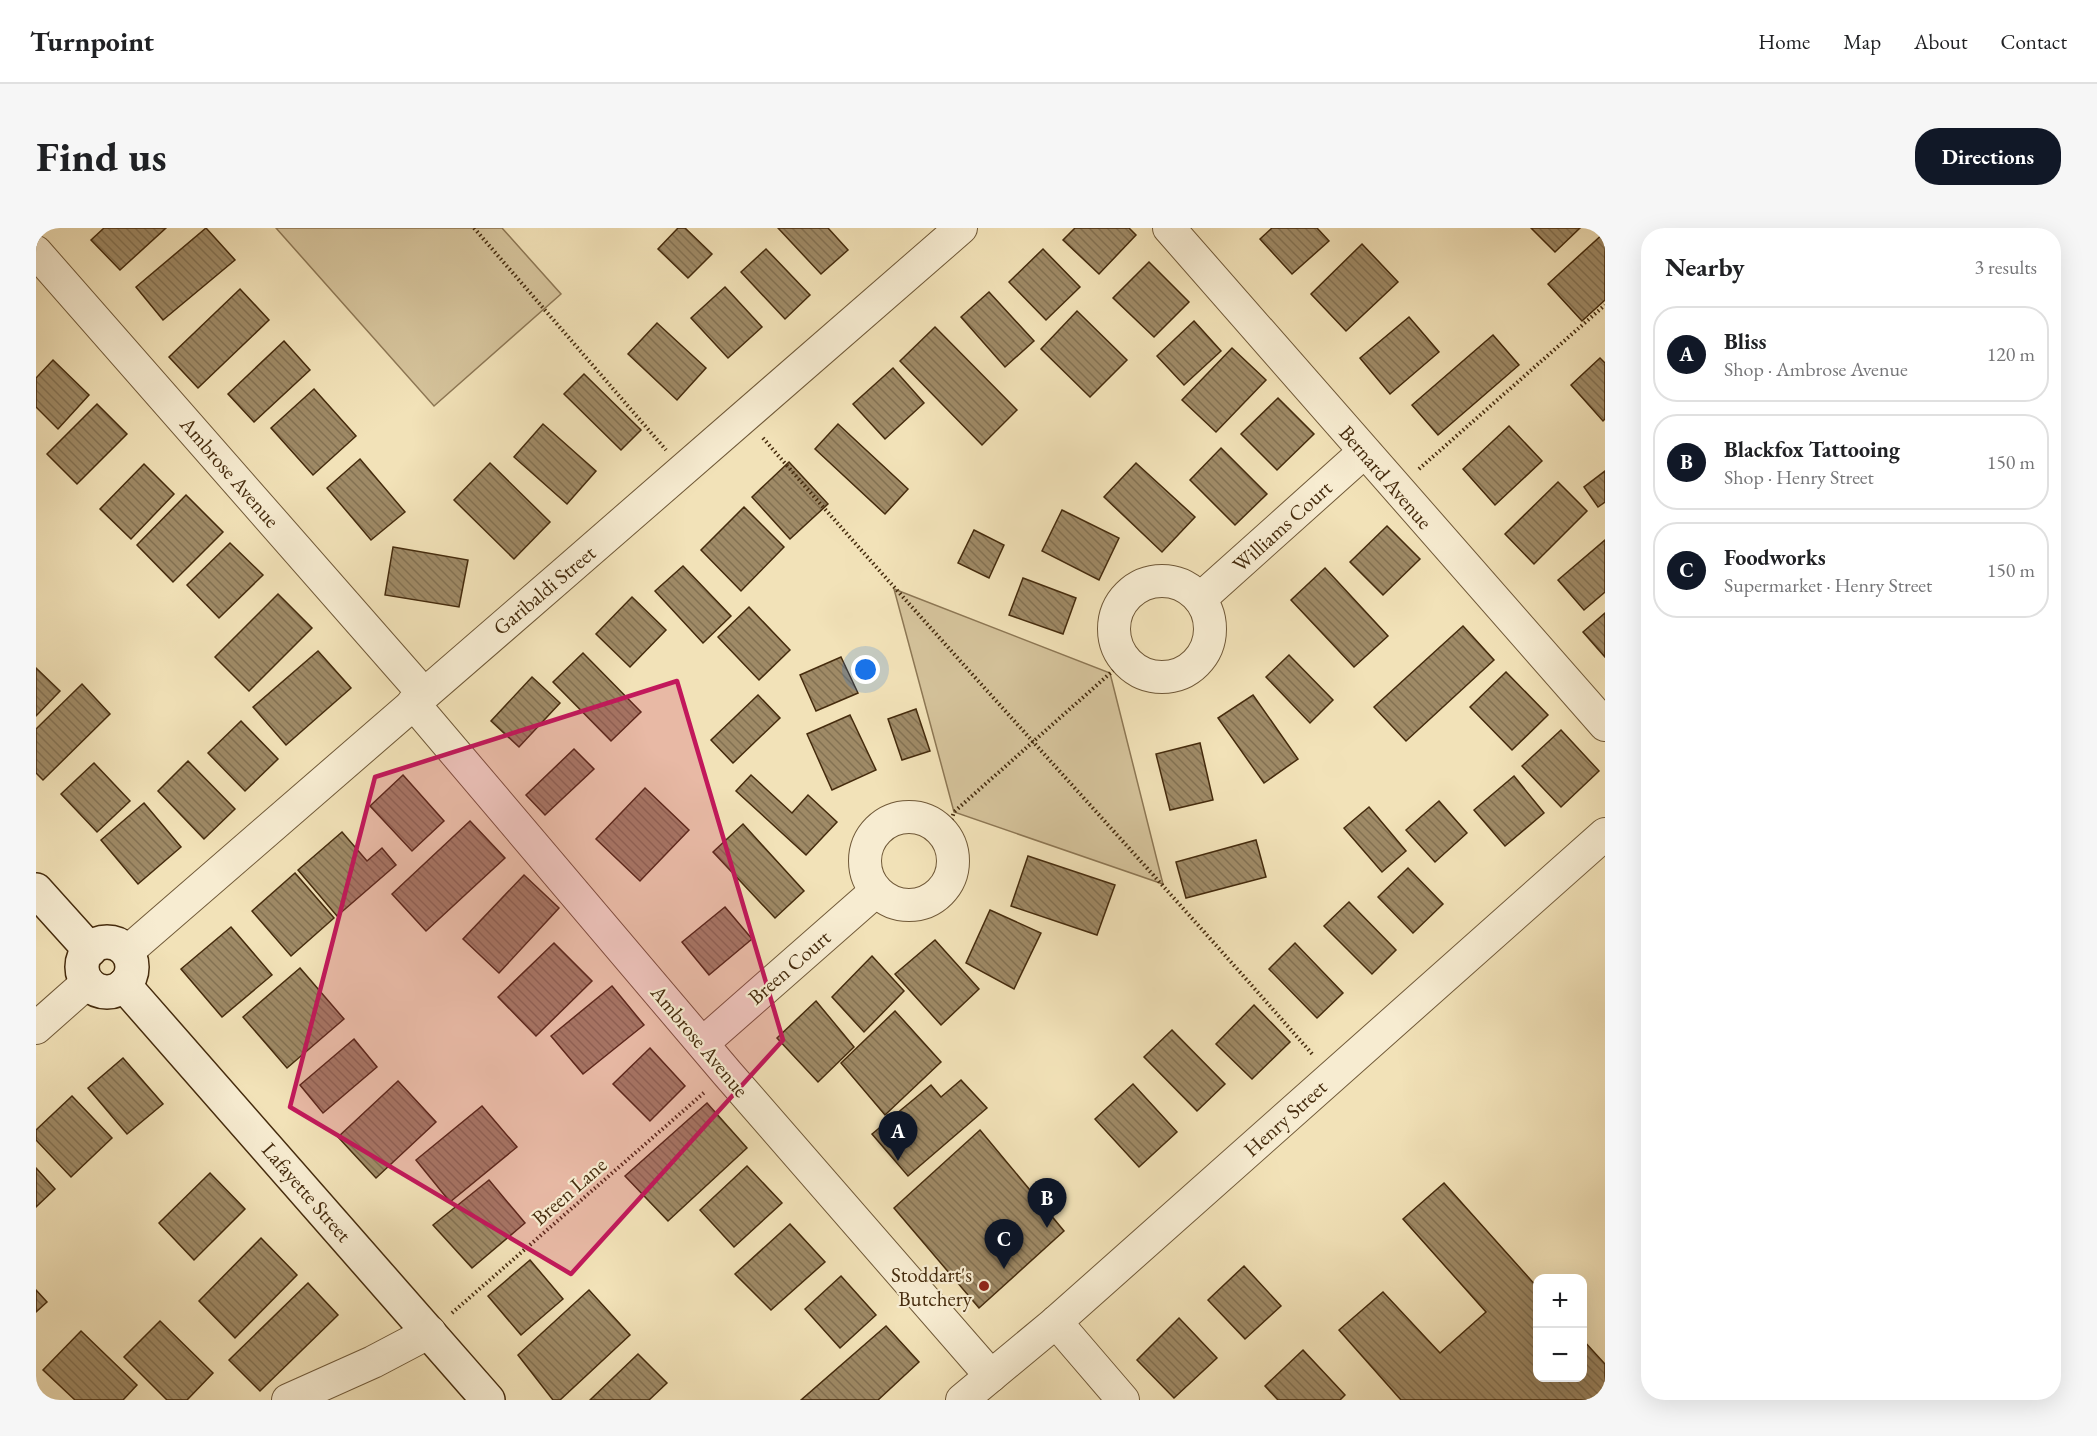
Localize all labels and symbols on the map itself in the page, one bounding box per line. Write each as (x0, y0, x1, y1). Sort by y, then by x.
street label: Ambrose Avenue (174, 410, 286, 533)
street label: Bernard Avenue (1333, 419, 1439, 535)
street label: Williams Court (1227, 474, 1338, 578)
street label: Garibaldi Street (487, 539, 601, 641)
your location (851, 655, 880, 684)
street label: Breen Court (742, 923, 836, 1010)
street label: Ambrose Avenue (644, 978, 755, 1103)
street label: Henry Street (1238, 1073, 1333, 1162)
pin: A (878, 1112, 918, 1161)
street label: Lafayette Street (256, 1137, 358, 1248)
street label: Breen Lane (526, 1151, 612, 1231)
pin: B (1028, 1178, 1066, 1228)
pin: C (984, 1220, 1024, 1269)
place label: Stoddart's Butchery (891, 1261, 973, 1312)
marker: Stoddart's Butchery (977, 1279, 991, 1293)

